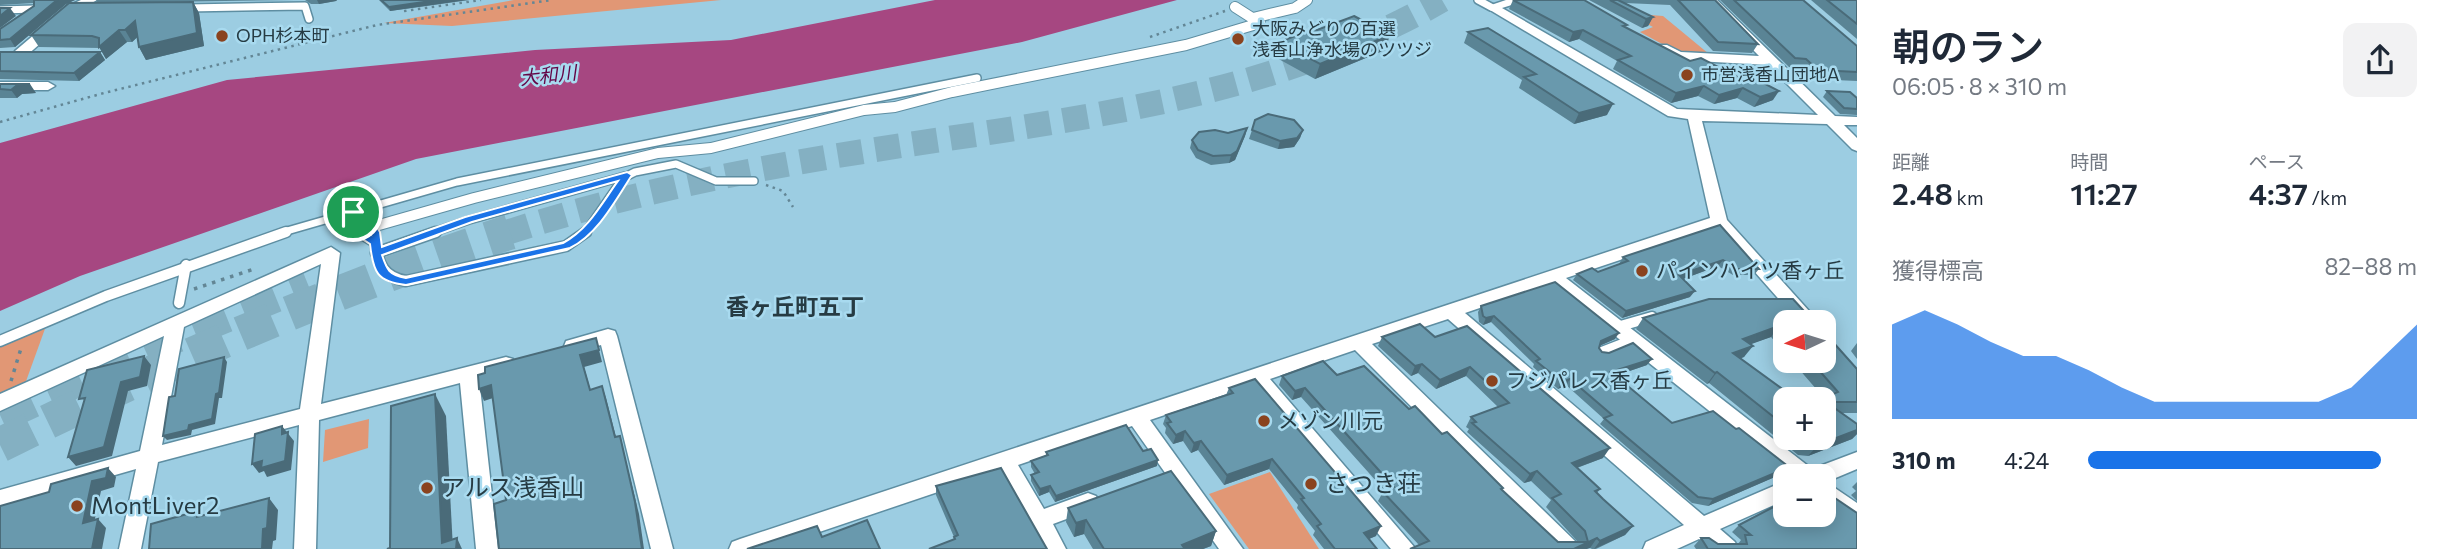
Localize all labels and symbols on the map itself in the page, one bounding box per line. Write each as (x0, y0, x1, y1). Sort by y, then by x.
place label: 大阪みどりの百選 浅香山浄水場のツツジ (1252, 17, 1432, 60)
place label: OPH杉本町 (236, 24, 330, 46)
marker: OPH杉本町 (214, 28, 230, 44)
marker: 大阪みどりの百選 浅香山浄水場のツツジ (1230, 31, 1246, 47)
water label: 大和川 (518, 60, 579, 89)
place label: 市営浅香山団地A (1701, 63, 1839, 85)
marker: 市営浅香山団地A (1679, 67, 1695, 83)
pin (323, 182, 383, 242)
place label: パインハイツ香ヶ丘 (1656, 257, 1845, 282)
marker: パインハイツ香ヶ丘 (1634, 263, 1650, 279)
district label: 香ヶ丘町五丁 (726, 292, 864, 320)
north arrow (1773, 310, 1836, 373)
place label: フジパレス香ヶ丘 (1506, 367, 1673, 392)
marker: フジパレス香ヶ丘 (1484, 373, 1500, 389)
place label: メゾン川元 (1278, 407, 1383, 432)
marker: メゾン川元 (1256, 413, 1272, 429)
place label: さつき荘 (1325, 468, 1421, 497)
place label: アルス浅香山 (441, 472, 585, 501)
marker: さつき荘 (1303, 476, 1319, 492)
marker: アルス浅香山 (419, 480, 435, 496)
place label: MontLiver2 (91, 490, 219, 519)
marker: MontLiver2 (69, 498, 85, 514)

